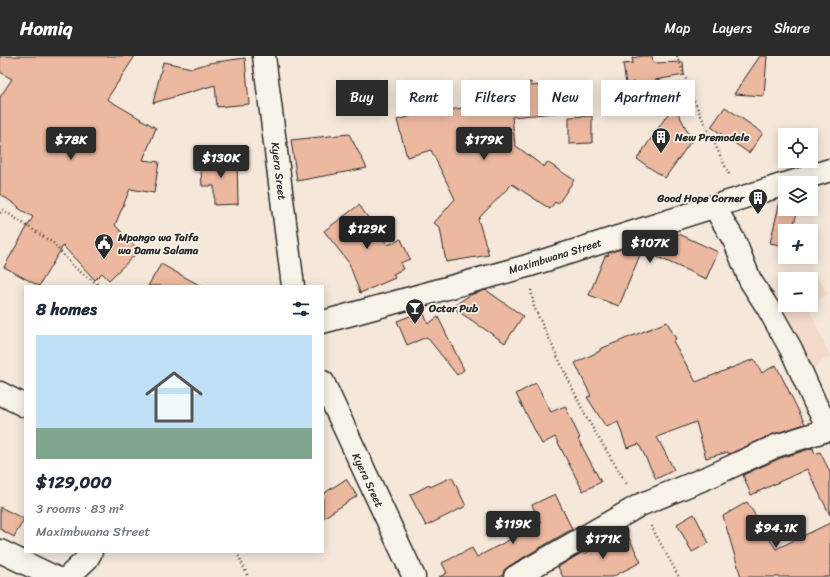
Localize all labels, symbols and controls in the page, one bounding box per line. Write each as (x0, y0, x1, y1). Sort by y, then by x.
text: Homiq (20, 12, 72, 45)
text: Map (665, 16, 690, 41)
text: Layers (712, 16, 752, 41)
text: Share (774, 16, 810, 41)
chip: Buy (336, 80, 388, 116)
chip: Rent (396, 80, 453, 116)
chip: Filters (461, 80, 530, 116)
chip: New (538, 80, 593, 116)
chip: Apartment (601, 80, 695, 116)
building icon: New Premodele (650, 126, 672, 154)
pin: $78K (47, 127, 95, 161)
pin: $179K (456, 127, 512, 161)
text: $78K (55, 128, 87, 151)
text: $179K (465, 128, 503, 151)
place label: New Premodele (674, 128, 750, 147)
map controls (778, 128, 818, 312)
button: locate (778, 128, 818, 168)
street label: Kyera Sreet (266, 141, 291, 201)
pin: $130K (193, 145, 249, 179)
text: $130K (202, 146, 240, 169)
button: layers (778, 176, 818, 216)
building icon: Good Hope Corner (747, 187, 769, 215)
place label: Good Hope Corner (656, 189, 745, 208)
pin: $129K (339, 216, 395, 250)
text: $129K (348, 217, 386, 240)
button: + (778, 224, 818, 264)
place label: Mpango wa Taifa wa Damu Salama (117, 228, 199, 260)
pin: $107K (622, 230, 678, 264)
text: $107K (631, 231, 669, 254)
public building icon: Mpango wa Taifa wa Damu Salama (93, 232, 115, 260)
street label: Maximbwana Street (506, 233, 604, 280)
button: − (778, 272, 818, 312)
text: 8 homes (36, 294, 97, 324)
bar icon: Octar Pub (404, 297, 426, 325)
icon: filters (290, 298, 312, 320)
place label: Octar Pub (428, 299, 479, 318)
icon: home (138, 361, 210, 433)
street label: Kyera Sreet (347, 450, 389, 511)
text: $129,000 (36, 467, 112, 497)
text: 3 rooms · 83 m² (36, 497, 124, 520)
pin: $119K (485, 511, 541, 545)
text: $119K (495, 512, 531, 535)
pin: $94.1K (743, 515, 809, 549)
text: $94.1K (755, 516, 797, 539)
text: Maximbwana Street (36, 520, 150, 543)
pin: $171K (575, 526, 631, 560)
text: $171K (585, 527, 621, 550)

